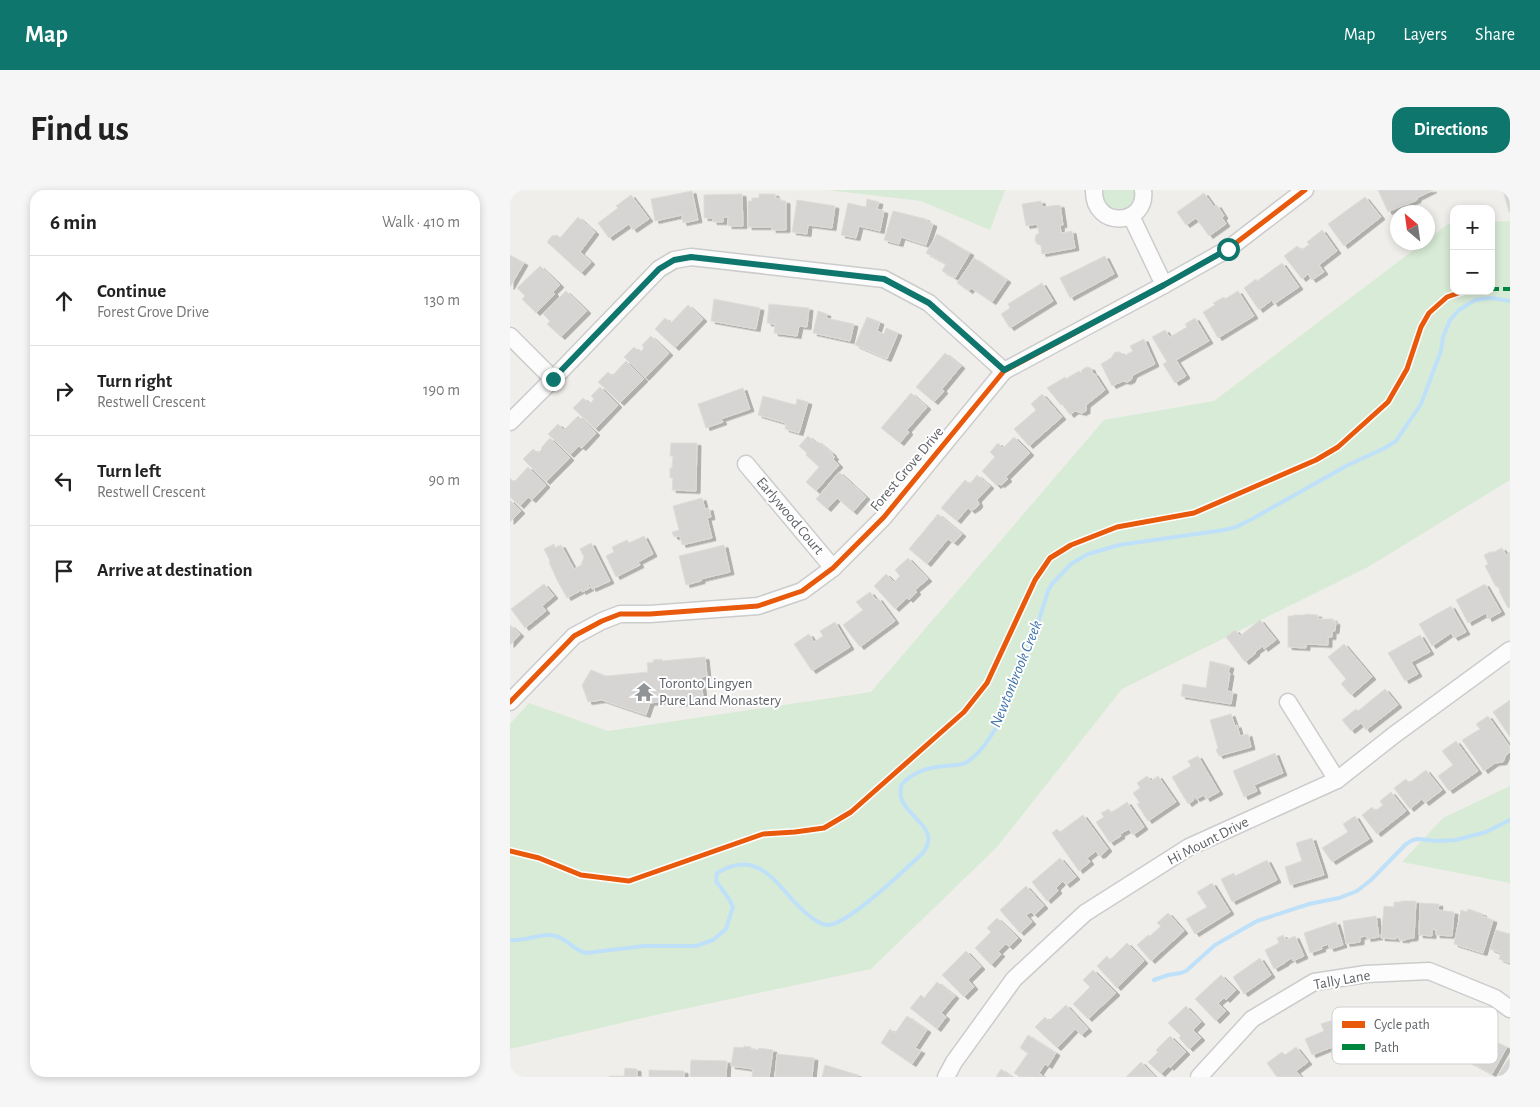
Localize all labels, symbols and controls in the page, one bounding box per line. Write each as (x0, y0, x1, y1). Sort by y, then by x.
text: Map (25, 23, 68, 47)
text: Map (1344, 26, 1375, 44)
text: Layers (1403, 26, 1447, 44)
text: Share (1475, 26, 1515, 44)
button: Directions (1392, 107, 1510, 153)
text: Find us (30, 112, 129, 147)
north arrow (1390, 205, 1435, 250)
map controls (1450, 205, 1495, 295)
button: + (1450, 205, 1495, 250)
text: 6 min (50, 212, 97, 233)
text: Walk · 410 m (382, 214, 460, 230)
route start (1217, 238, 1240, 261)
button: − (1450, 250, 1495, 295)
text: Continue (97, 282, 166, 301)
icon: ahead (50, 287, 78, 315)
text: 130 m (424, 292, 460, 308)
text: Forest Grove Drive (97, 304, 209, 320)
route end (542, 368, 565, 391)
text: Turn right (97, 372, 172, 391)
icon: right (50, 377, 78, 405)
text: 190 m (423, 382, 460, 398)
text: Restwell Crescent (97, 394, 206, 410)
street label: Forest Grove Drive (867, 424, 947, 514)
text: Turn left (97, 462, 161, 481)
icon: left (50, 467, 78, 495)
text: 90 m (429, 472, 460, 488)
street label: Earlywood Court (754, 475, 827, 558)
text: Restwell Crescent (97, 484, 206, 500)
icon: arrive (50, 557, 78, 585)
text: Arrive at destination (97, 561, 253, 580)
water label: Newtonbrook Creek (987, 618, 1045, 730)
place label: Toronto Lingyen Pure Land Monastery (659, 676, 782, 708)
temple icon: Toronto Lingyen Pure Land Monastery (633, 681, 655, 703)
street label: Hi Mount Drive (1165, 814, 1251, 868)
street label: Tally Lane (1313, 968, 1372, 992)
legend (1332, 1007, 1498, 1064)
text: Cycle path (1374, 1018, 1430, 1032)
text: Path (1374, 1041, 1399, 1055)

